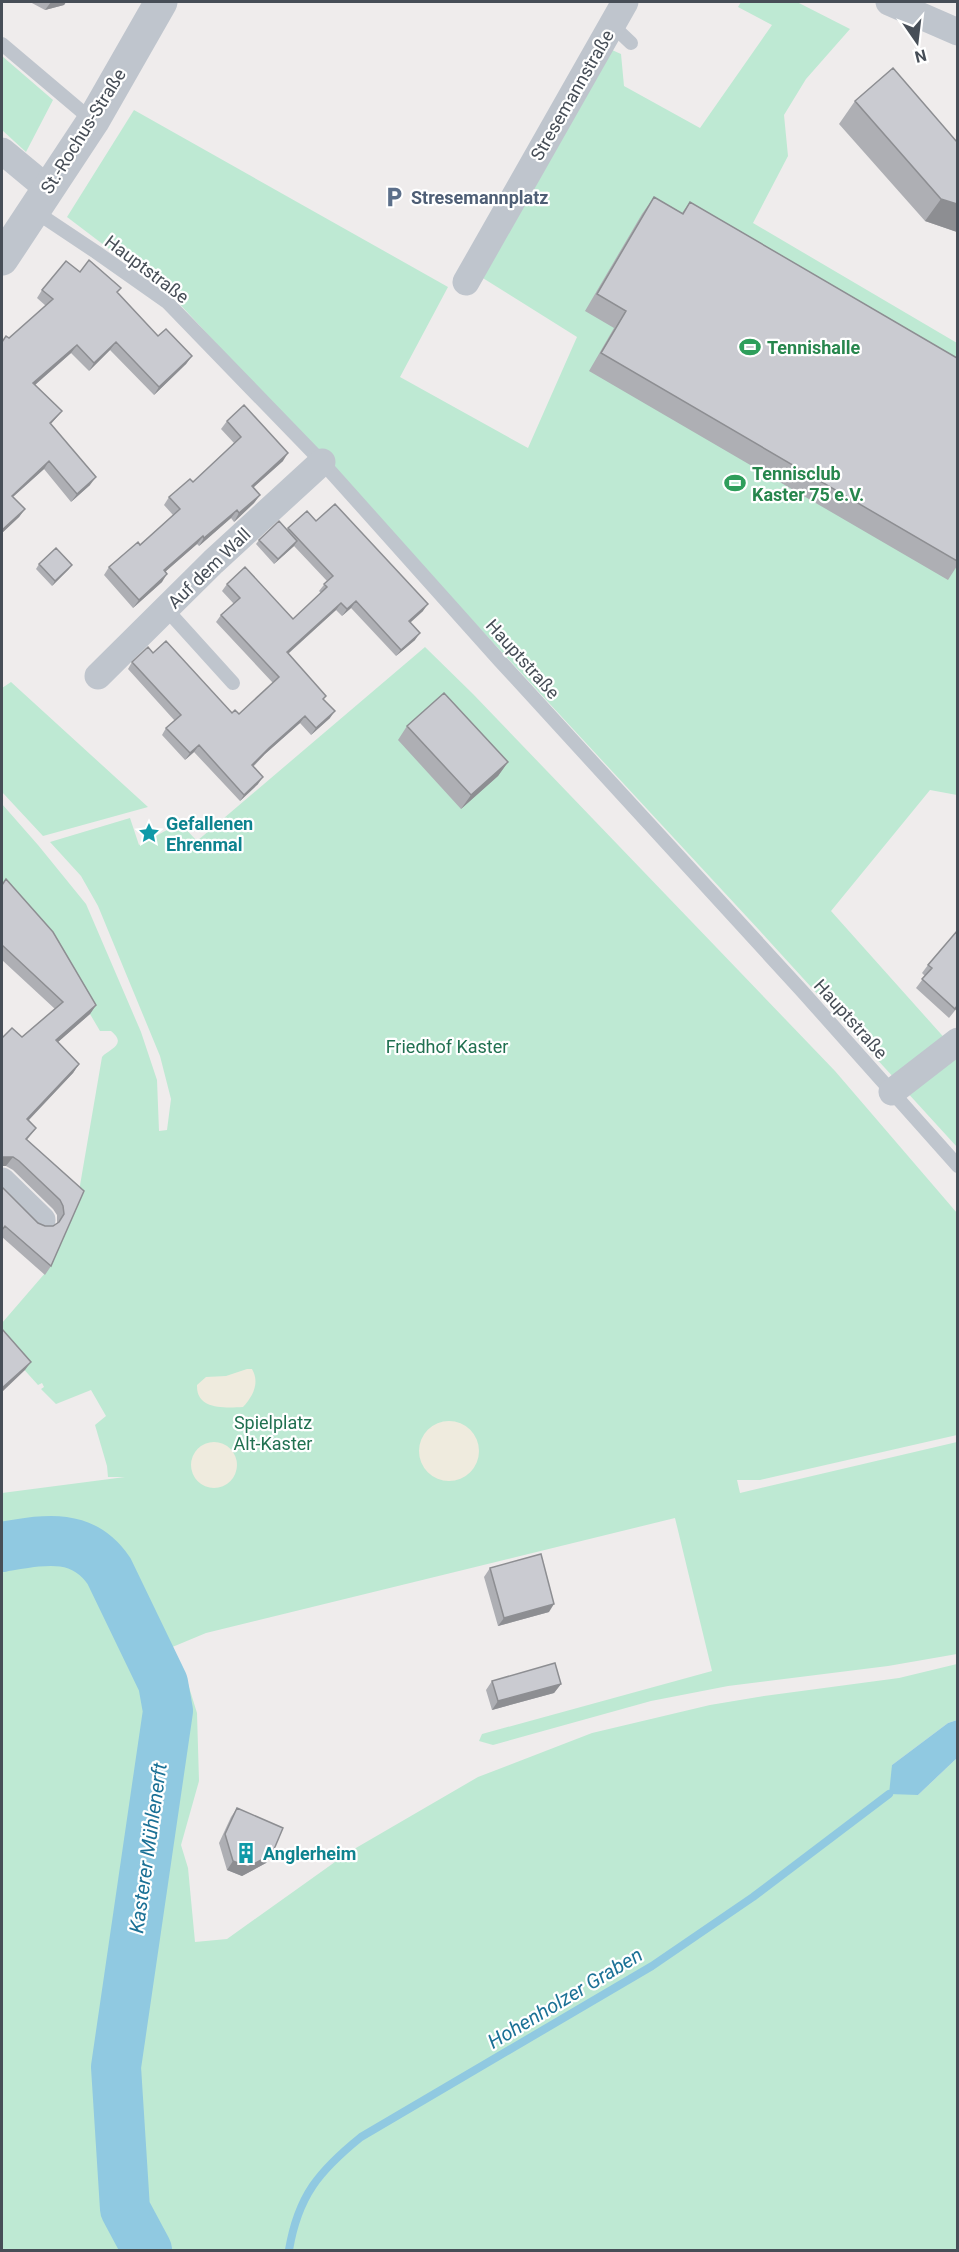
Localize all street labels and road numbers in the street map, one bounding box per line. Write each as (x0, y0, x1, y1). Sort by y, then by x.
street label: Stresemannstraße (526, 26, 618, 164)
street label: St.-Rochus-Straße (36, 65, 130, 197)
street label: Hauptstraße (101, 231, 193, 307)
street label: Auf dem Wall (163, 523, 255, 613)
street label: Hauptstraße (482, 615, 564, 703)
street label: Hauptstraße (810, 975, 892, 1063)

